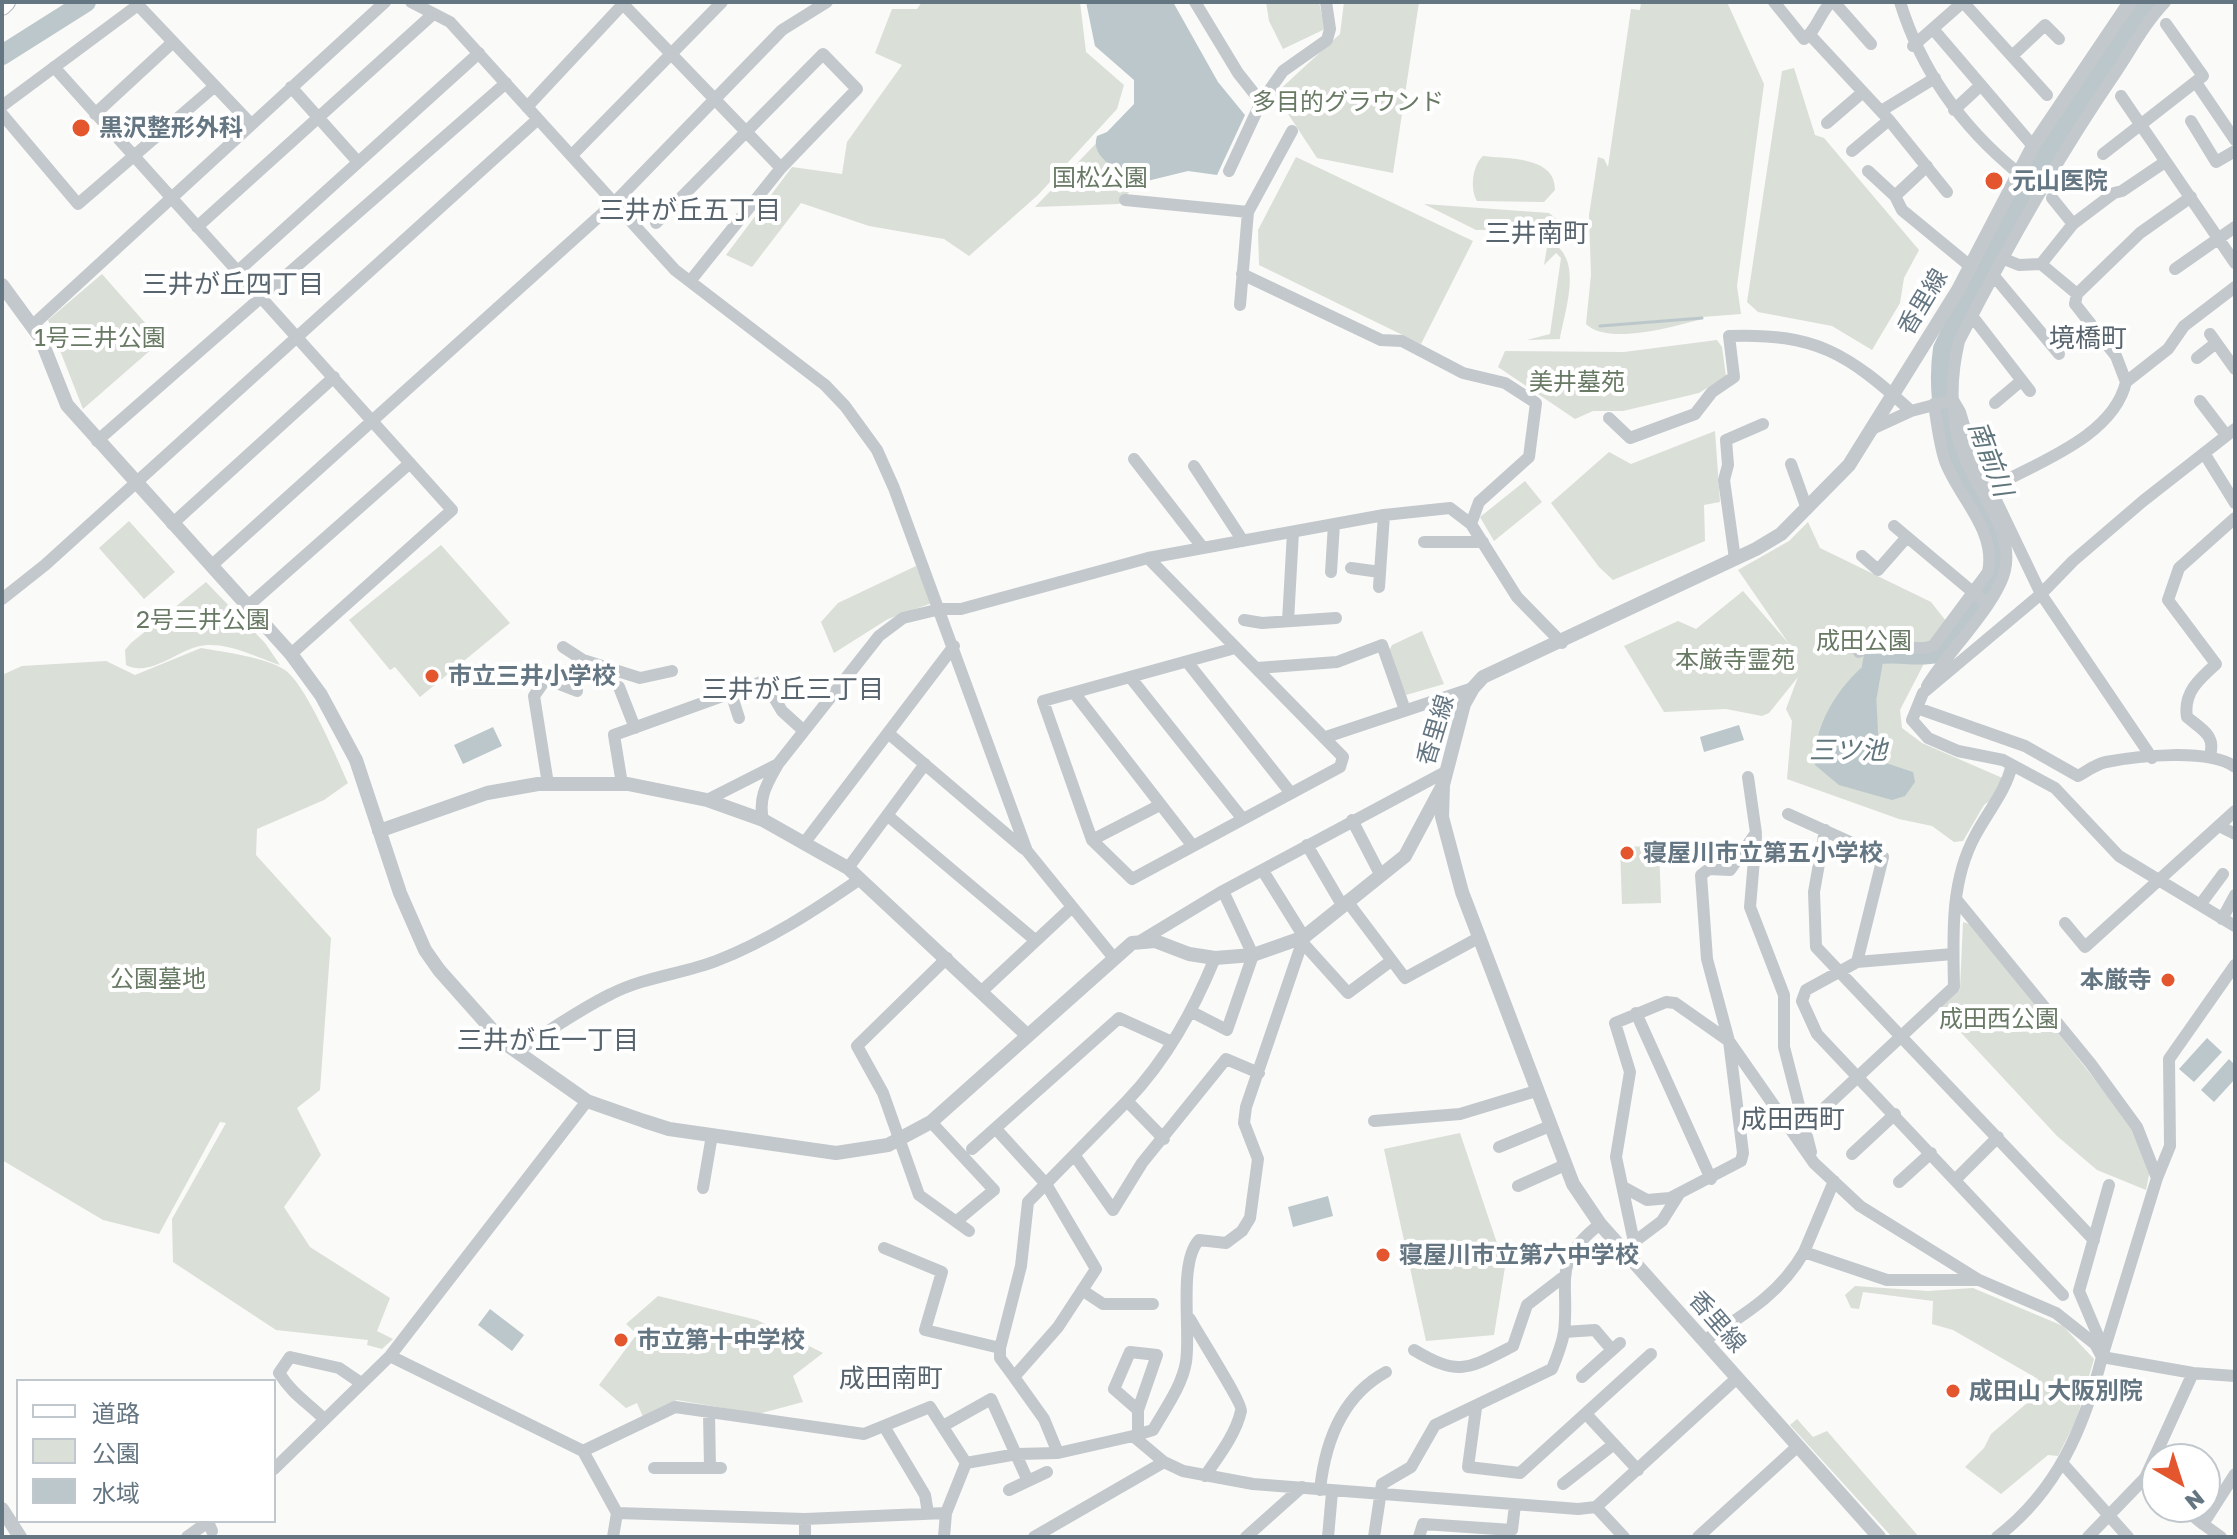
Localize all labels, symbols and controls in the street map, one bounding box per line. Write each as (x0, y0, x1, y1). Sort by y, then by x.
park label: 多目的グラウンド (1252, 88, 1444, 116)
place label: 黒沢整形外科 (99, 114, 243, 142)
marker: 黒沢整形外科 (70, 117, 92, 139)
park label: 国松公園 (1052, 164, 1148, 192)
place label: 元山医院 (2012, 167, 2108, 195)
marker: 元山医院 (1983, 170, 2005, 192)
district label: 三井が丘五丁目 (599, 195, 781, 227)
district label: 三井南町 (1485, 218, 1589, 250)
street label: 香里線 (1892, 264, 1954, 340)
district label: 三井が丘四丁目 (142, 269, 324, 301)
district label: 境橋町 (2049, 323, 2127, 355)
park label: 1号三井公園 (34, 324, 166, 352)
park label: 美井墓苑 (1529, 368, 1625, 396)
water label: 南前川 (1961, 417, 2019, 501)
park label: 2号三井公園 (136, 606, 270, 634)
park label: 成田公園 (1816, 627, 1912, 655)
park label: 本厳寺霊苑 (1675, 646, 1795, 674)
place label: 市立三井小学校 (448, 662, 616, 690)
marker: 市立三井小学校 (423, 667, 441, 685)
district label: 三井が丘三丁目 (702, 674, 884, 706)
street label: 香里線 (1412, 691, 1460, 769)
water label: 三ツ池 (1809, 735, 1887, 767)
place label: 寝屋川市立第五小学校 (1643, 839, 1883, 867)
marker: 寝屋川市立第五小学校 (1618, 844, 1636, 862)
park label: 公園墓地 (110, 965, 206, 993)
place label: 本厳寺 (2080, 966, 2152, 994)
marker: 本厳寺 (2159, 971, 2177, 989)
park label: 成田西公園 (1939, 1005, 2059, 1033)
district label: 三井が丘一丁目 (457, 1025, 639, 1057)
district label: 成田西町 (1741, 1104, 1845, 1136)
place label: 寝屋川市立第六中学校 (1399, 1241, 1639, 1269)
marker: 寝屋川市立第六中学校 (1374, 1246, 1392, 1264)
street label: 香里線 (1683, 1285, 1751, 1359)
place label: 市立第十中学校 (637, 1326, 805, 1354)
marker: 市立第十中学校 (612, 1331, 630, 1349)
district label: 成田南町 (839, 1363, 943, 1395)
place label: 成田山 大阪別院 (1969, 1377, 2143, 1405)
legend (16, 1379, 276, 1523)
marker: 成田山 大阪別院 (1944, 1382, 1962, 1400)
text: 道路 (92, 1398, 140, 1427)
text: 公園 (92, 1438, 140, 1467)
north arrow (2141, 1443, 2221, 1523)
text: 水域 (92, 1478, 140, 1507)
text: N (2180, 1485, 2210, 1516)

